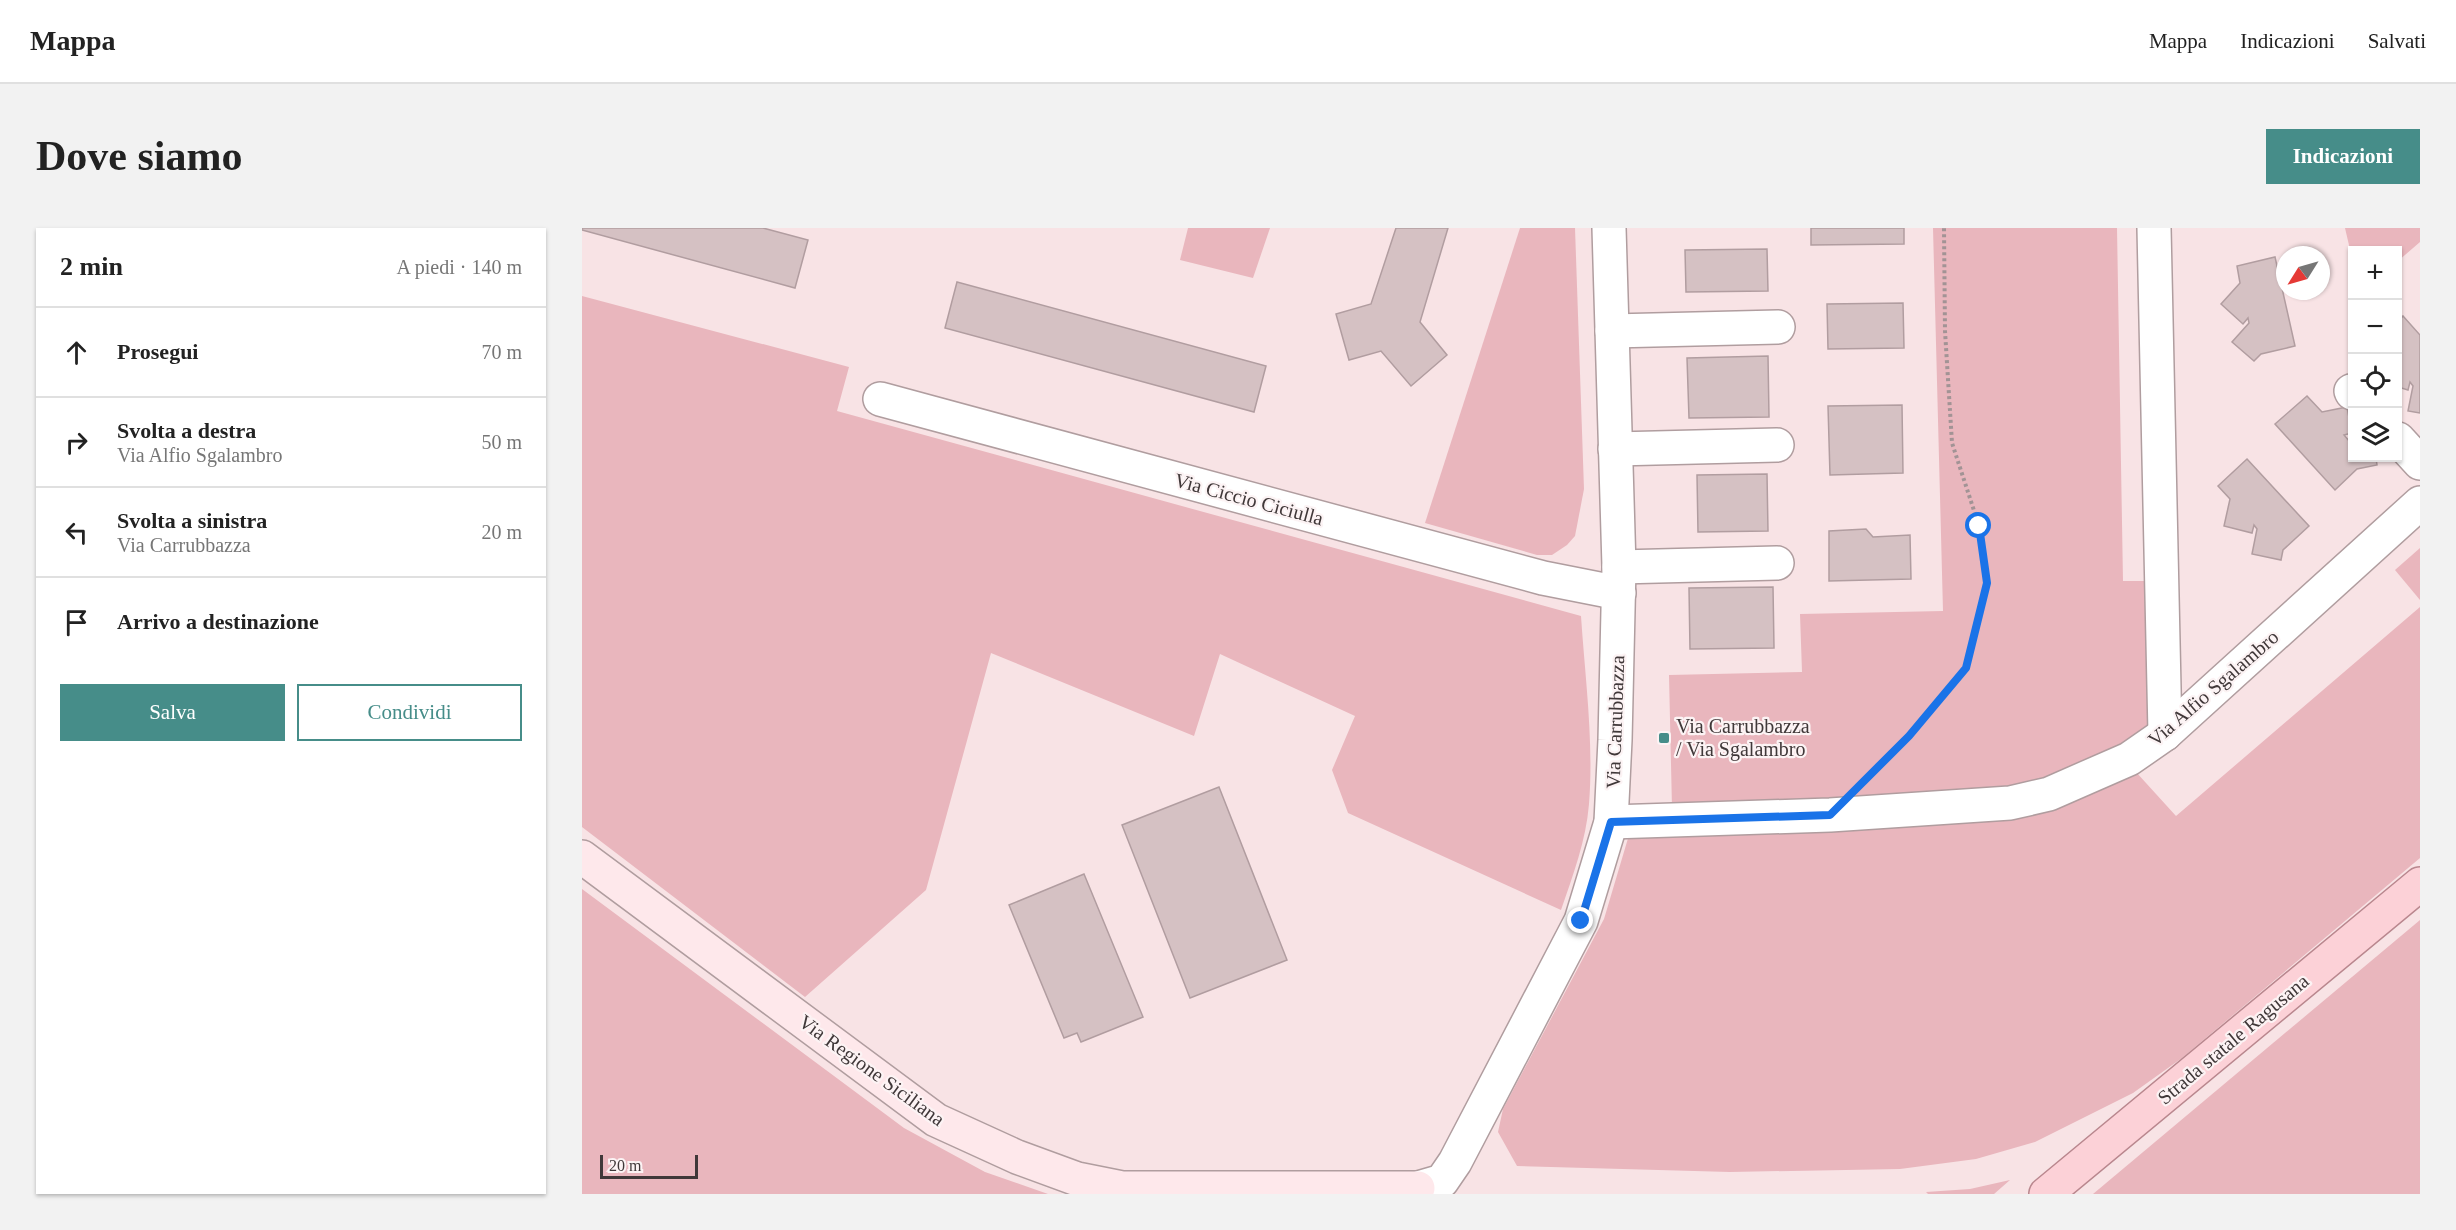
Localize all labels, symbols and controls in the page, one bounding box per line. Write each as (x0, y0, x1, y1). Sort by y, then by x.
text: Mappa (30, 25, 116, 56)
text: Mappa (2149, 29, 2207, 53)
text: Indicazioni (2240, 29, 2335, 53)
text: Salvati (2368, 29, 2426, 53)
button: Indicazioni (2266, 129, 2420, 184)
text: Dove siamo (36, 133, 242, 179)
north arrow (2276, 246, 2330, 300)
map controls (2348, 246, 2402, 462)
button: + (2348, 246, 2402, 300)
text: 2 min (60, 252, 123, 281)
text: A piedi · 140 m (396, 256, 522, 278)
button: − (2348, 300, 2402, 354)
icon: ahead (60, 336, 93, 369)
text: Prosegui (117, 339, 198, 364)
text: 70 m (481, 341, 522, 363)
button: locate (2348, 354, 2402, 408)
button: layers (2348, 408, 2402, 462)
text: Svolta a destra (117, 418, 256, 443)
icon: right (60, 426, 93, 459)
text: 50 m (481, 431, 522, 453)
text: Via Alfio Sgalambro (117, 444, 282, 466)
street label: Via Ciccio Ciciulla (1172, 469, 1326, 529)
text: Svolta a sinistra (117, 508, 267, 533)
route start (1965, 512, 1991, 538)
icon: left (60, 516, 93, 549)
text: 20 m (481, 521, 522, 543)
text: Via Carrubbazza (117, 534, 251, 556)
icon: arrive (60, 606, 93, 639)
text: Arrivo a destinazione (117, 609, 319, 634)
street label: Via Alfio Sgalambro (2143, 625, 2283, 751)
street label: Via Carrubbazza (1602, 655, 1628, 789)
button: Salva (60, 684, 285, 741)
button: Condividi (297, 684, 522, 741)
place label: Via Carrubbazza / Via Sgalambro (1676, 715, 1810, 761)
marker: Via Carrubbazza / Via Sgalambro (1657, 731, 1671, 745)
route end (1567, 907, 1593, 933)
street label: Strada statale Ragusana (2153, 969, 2314, 1109)
street label: Via Regione Siciliana (794, 1010, 949, 1131)
scale bar (600, 1152, 698, 1180)
text: 20 m (609, 1157, 641, 1174)

